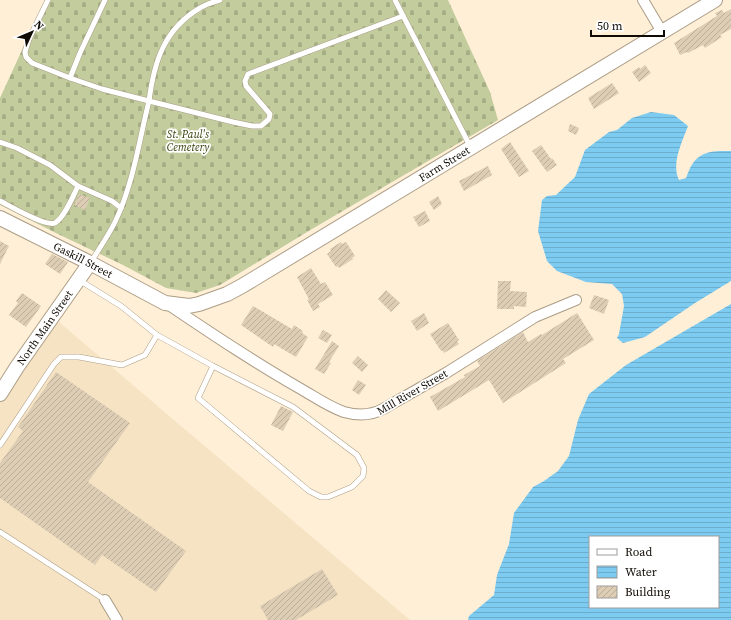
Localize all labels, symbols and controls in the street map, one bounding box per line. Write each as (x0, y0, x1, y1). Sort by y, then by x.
north arrow (12, 12, 52, 52)
scale bar (591, 12, 664, 38)
text: N (31, 17, 47, 33)
text: 50 m (597, 18, 623, 34)
park label: St. Paul's Cemetery (167, 127, 210, 155)
street label: Farm Street (416, 143, 473, 185)
street label: Gaskill Street (51, 239, 115, 282)
street label: North Main Street (14, 287, 77, 368)
street label: Mill River Street (374, 366, 451, 419)
legend (589, 536, 719, 608)
text: Road (625, 544, 652, 560)
text: Water (625, 564, 657, 580)
text: Building (625, 584, 670, 600)

